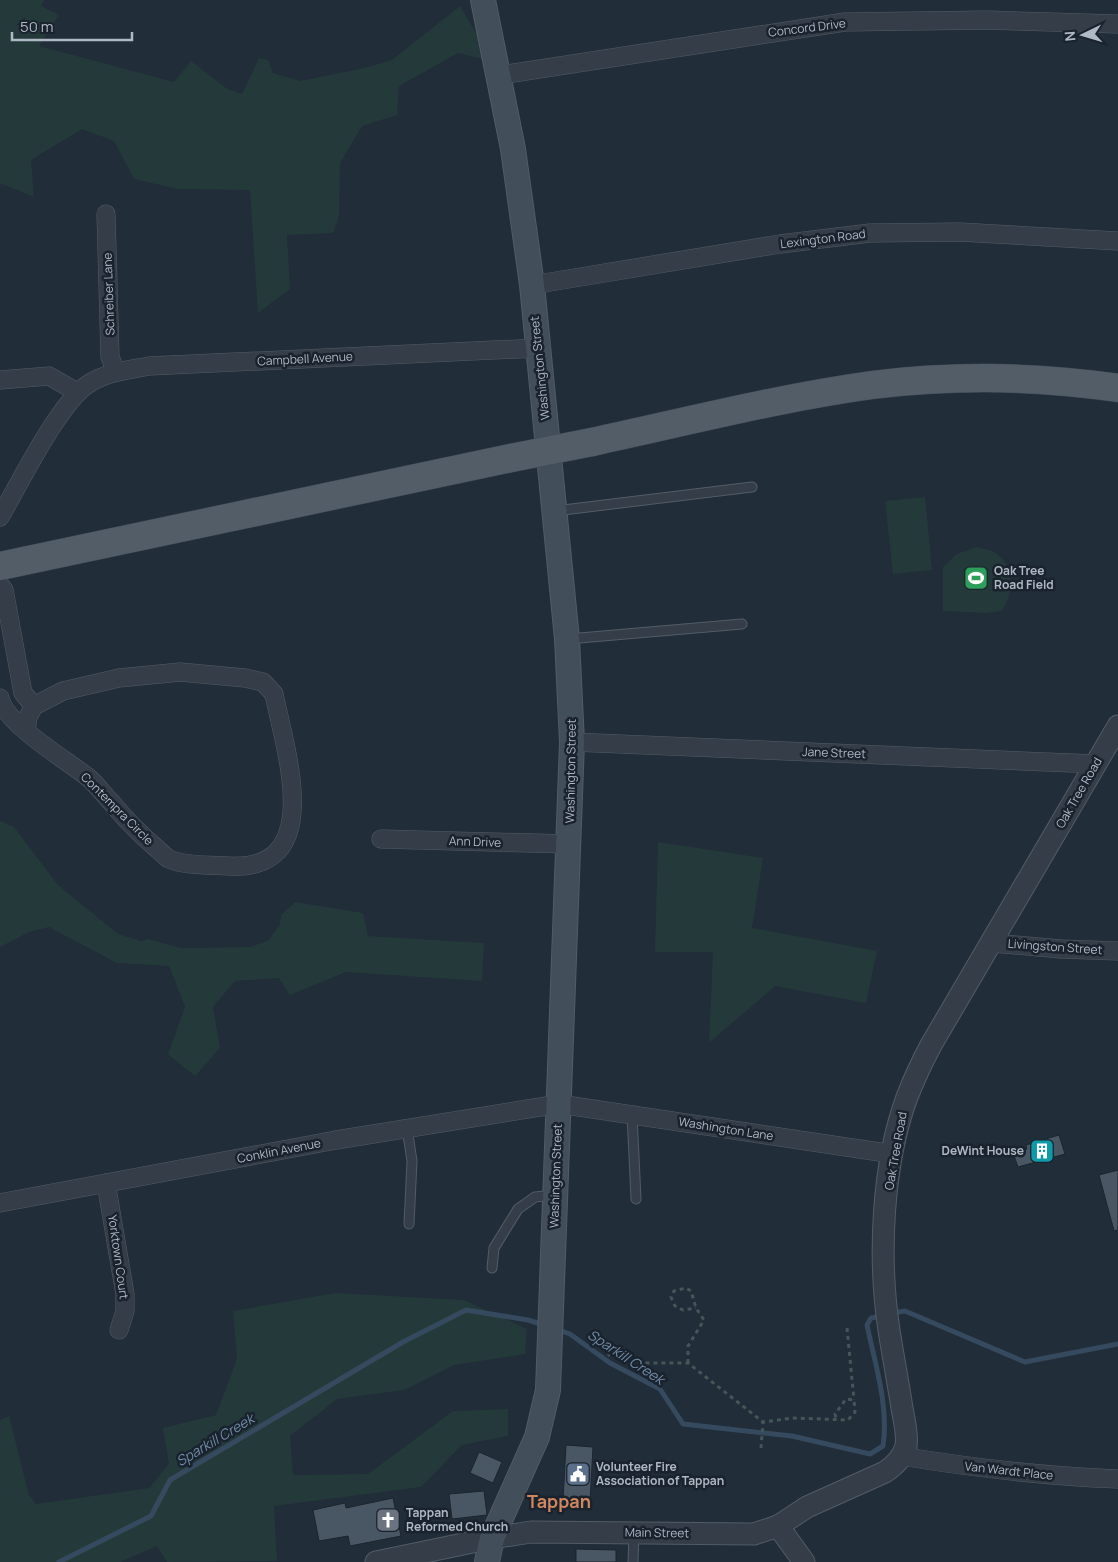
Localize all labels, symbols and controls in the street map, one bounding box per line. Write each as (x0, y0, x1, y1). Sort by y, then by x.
scale bar (12, 10, 132, 42)
north arrow (1058, 10, 1108, 60)
street label: Concord Drive (767, 14, 847, 41)
text: 50 m (20, 16, 54, 37)
text: N (1060, 30, 1079, 42)
street label: Lexington Road (779, 225, 867, 252)
street label: Schreiber Lane (99, 252, 118, 336)
street label: Washington Street (526, 315, 553, 421)
street label: Campbell Avenue (257, 348, 353, 369)
place label: Oak Tree Road Field (994, 562, 1054, 593)
sports icon: Oak Tree Road Field (963, 565, 989, 591)
street label: Washington Street (561, 719, 580, 823)
street label: Jane Street (802, 743, 866, 762)
street label: Oak Tree Road (1051, 754, 1106, 831)
street label: Contempra Circle (77, 769, 157, 849)
street label: Ann Drive (449, 832, 501, 851)
street label: Livingston Street (1007, 935, 1103, 958)
street label: Oak Tree Road (880, 1110, 911, 1191)
street label: Washington Lane (677, 1113, 775, 1144)
street label: Washington Street (545, 1123, 566, 1228)
street label: Conklin Avenue (236, 1134, 322, 1167)
building icon: DeWint House (1029, 1138, 1055, 1164)
place label: DeWint House (941, 1142, 1024, 1159)
street label: Yorktown Court (104, 1214, 133, 1300)
water label: Sparkill Creek (584, 1325, 670, 1390)
water label: Sparkill Creek (172, 1408, 259, 1470)
street label: Van Wardt Place (964, 1457, 1054, 1484)
place label: Volunteer Fire Association of Tappan (596, 1458, 724, 1489)
public building icon: Volunteer Fire Association of Tappan (565, 1461, 591, 1487)
district label: Tappan (527, 1489, 591, 1513)
place label: Tappan Reformed Church (406, 1504, 508, 1535)
church icon: Tappan Reformed Church (375, 1507, 401, 1533)
street label: Main Street (625, 1523, 690, 1542)

